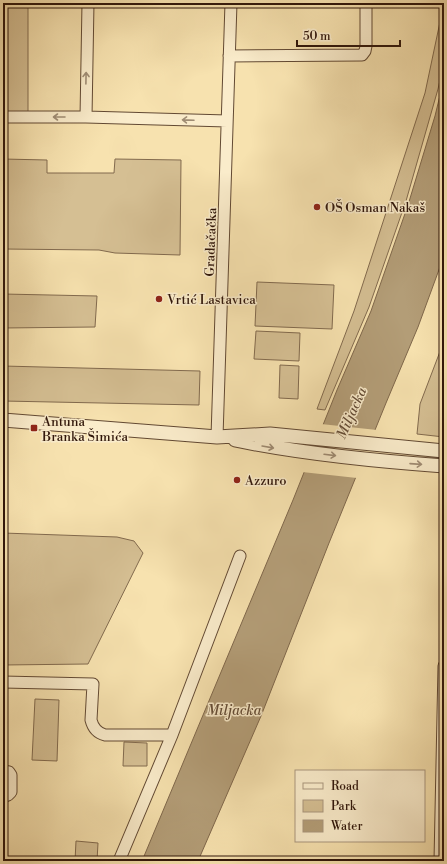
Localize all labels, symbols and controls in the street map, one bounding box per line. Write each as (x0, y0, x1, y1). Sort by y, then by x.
scale bar (297, 22, 400, 48)
text: 50 m (303, 29, 331, 44)
one-way arrow (82, 72, 90, 85)
one-way arrow (53, 113, 66, 121)
one-way arrow (182, 116, 195, 124)
place label: OŠ Osman Nakaš (325, 199, 425, 216)
marker: OŠ Osman Nakaš (312, 202, 322, 212)
street label: Gradačačka (202, 207, 220, 277)
place label: Vrtić Lastavica (166, 292, 256, 308)
marker: Vrtić Lastavica (154, 294, 164, 304)
water label: Miljacka (333, 385, 371, 442)
place label: Antuna Branka Šimića (41, 414, 128, 445)
marker: Antuna Branka Šimića (29, 423, 39, 433)
one-way arrow (261, 443, 274, 451)
one-way arrow (323, 451, 336, 458)
one-way arrow (409, 460, 422, 467)
place label: Azzuro (244, 473, 287, 489)
marker: Azzuro (232, 475, 242, 485)
water label: Miljacka (207, 702, 261, 720)
legend (295, 770, 425, 842)
text: Road (331, 779, 359, 794)
text: Park (331, 799, 357, 814)
text: Water (330, 819, 363, 834)

